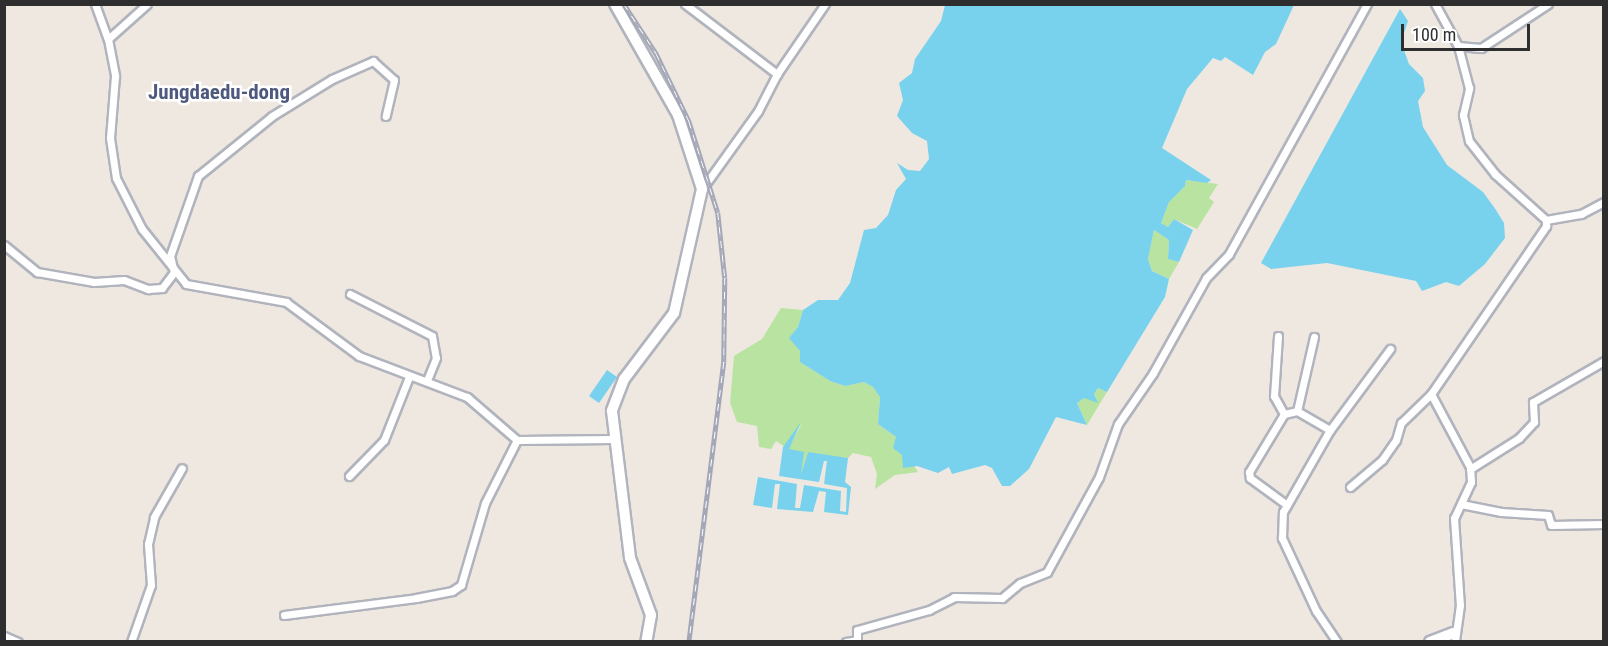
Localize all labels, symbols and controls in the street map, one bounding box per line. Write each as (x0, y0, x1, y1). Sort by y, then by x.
scale bar (1404, 12, 1533, 50)
text: 100 m (1412, 24, 1456, 45)
district label: Jungdaedu-dong (148, 79, 290, 105)

